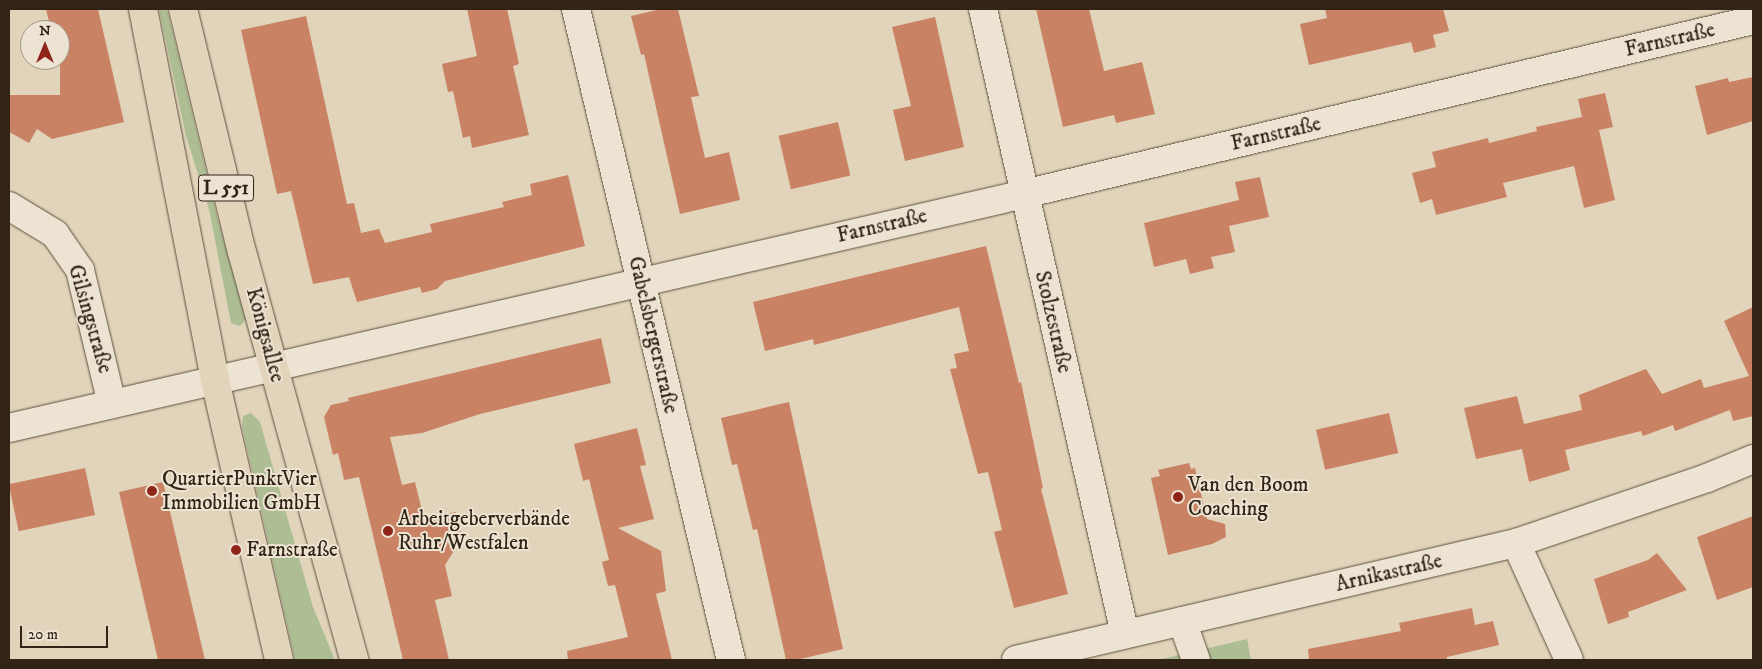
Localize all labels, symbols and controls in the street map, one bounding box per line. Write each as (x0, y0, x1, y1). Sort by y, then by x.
street label: Farnstraße (1622, 17, 1718, 63)
north arrow (20, 20, 70, 70)
text: N (39, 22, 51, 40)
street label: Farnstraße (1228, 111, 1324, 157)
road number: L 551 (197, 170, 255, 206)
street label: Farnstraße (834, 203, 930, 249)
street label: Gabelsbergerstraße (623, 254, 683, 416)
street label: Gilsingstraße (62, 262, 118, 376)
street label: Stolzestraße (1029, 269, 1077, 375)
street label: Königsallee (240, 285, 290, 385)
place label: QuartierPunktVier Immobilien GmbH (162, 466, 321, 516)
place label: Van den Boom Coaching (1188, 472, 1309, 522)
marker: QuartierPunktVier Immobilien GmbH (146, 485, 158, 497)
marker: Van den Boom Coaching (1172, 491, 1184, 503)
place label: Arbeitgeberverbände Ruhr/Westfalen (398, 506, 570, 556)
marker: Arbeitgeberverbände Ruhr/Westfalen (382, 525, 394, 537)
place label: Farnstraße (246, 537, 338, 563)
marker: Farnstraße (230, 544, 242, 556)
street label: Arnikastraße (1333, 548, 1445, 598)
scale bar (22, 616, 110, 648)
text: 20 m (28, 625, 58, 644)

